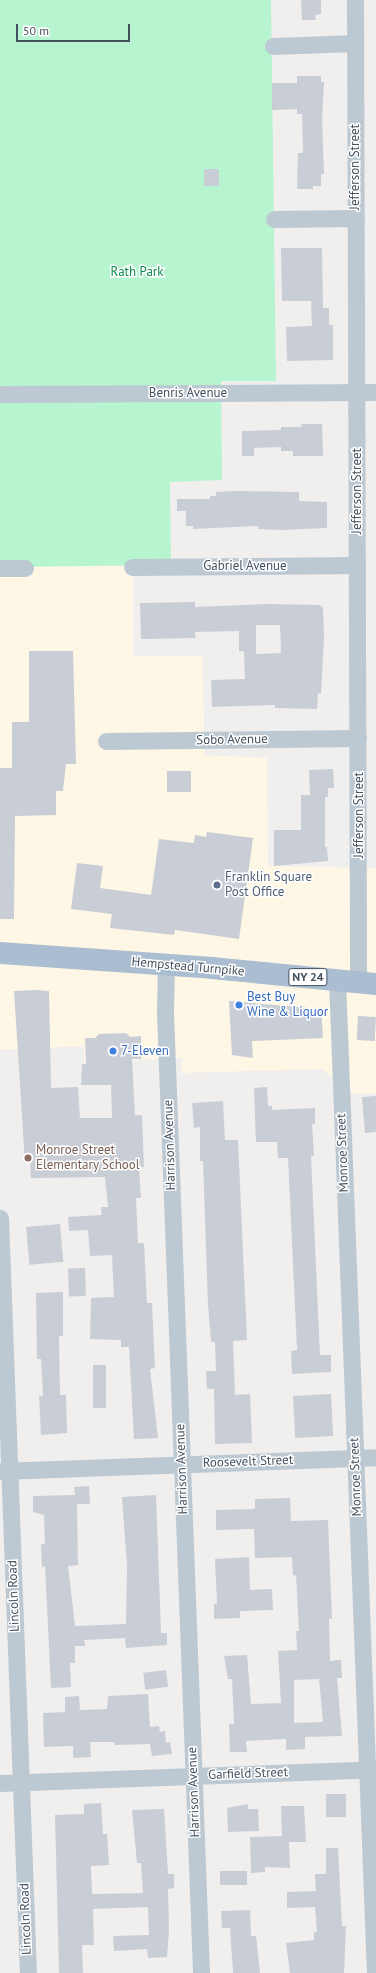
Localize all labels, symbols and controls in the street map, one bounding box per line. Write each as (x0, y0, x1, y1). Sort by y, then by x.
scale bar (18, 16, 132, 42)
text: 50 m (23, 23, 49, 38)
street label: Jefferson Street (347, 124, 363, 210)
park label: Rath Park (111, 264, 163, 280)
street label: Benris Avenue (149, 385, 227, 401)
street label: Jefferson Street (349, 448, 365, 534)
street label: Gabriel Avenue (203, 558, 287, 574)
street label: Sobo Avenue (196, 732, 268, 748)
street label: Jefferson Street (351, 772, 367, 858)
place label: Franklin Square Post Office (225, 870, 312, 901)
marker: Franklin Square Post Office (212, 880, 222, 890)
street label: Hempstead Turnpike (131, 954, 245, 980)
road number: NY 24 (288, 967, 328, 987)
place label: Best Buy Wine & Liquor (247, 990, 328, 1021)
marker: Best Buy Wine & Liquor (234, 1000, 244, 1010)
place label: 7-Eleven (121, 1043, 169, 1059)
marker: 7-Eleven (108, 1046, 118, 1056)
street label: Harrison Avenue (161, 1099, 179, 1191)
street label: Monroe Street (334, 1113, 352, 1193)
place label: Monroe Street Elementary School (36, 1143, 140, 1174)
marker: Monroe Street Elementary School (23, 1153, 33, 1163)
street label: Harrison Avenue (173, 1423, 191, 1515)
street label: Monroe Street (347, 1437, 365, 1517)
street label: Roosevelt Street (203, 1453, 293, 1471)
street label: Lincoln Road (5, 1560, 23, 1632)
street label: Harrison Avenue (185, 1746, 203, 1838)
street label: Garfield Street (208, 1765, 288, 1783)
street label: Lincoln Road (17, 1883, 35, 1955)

